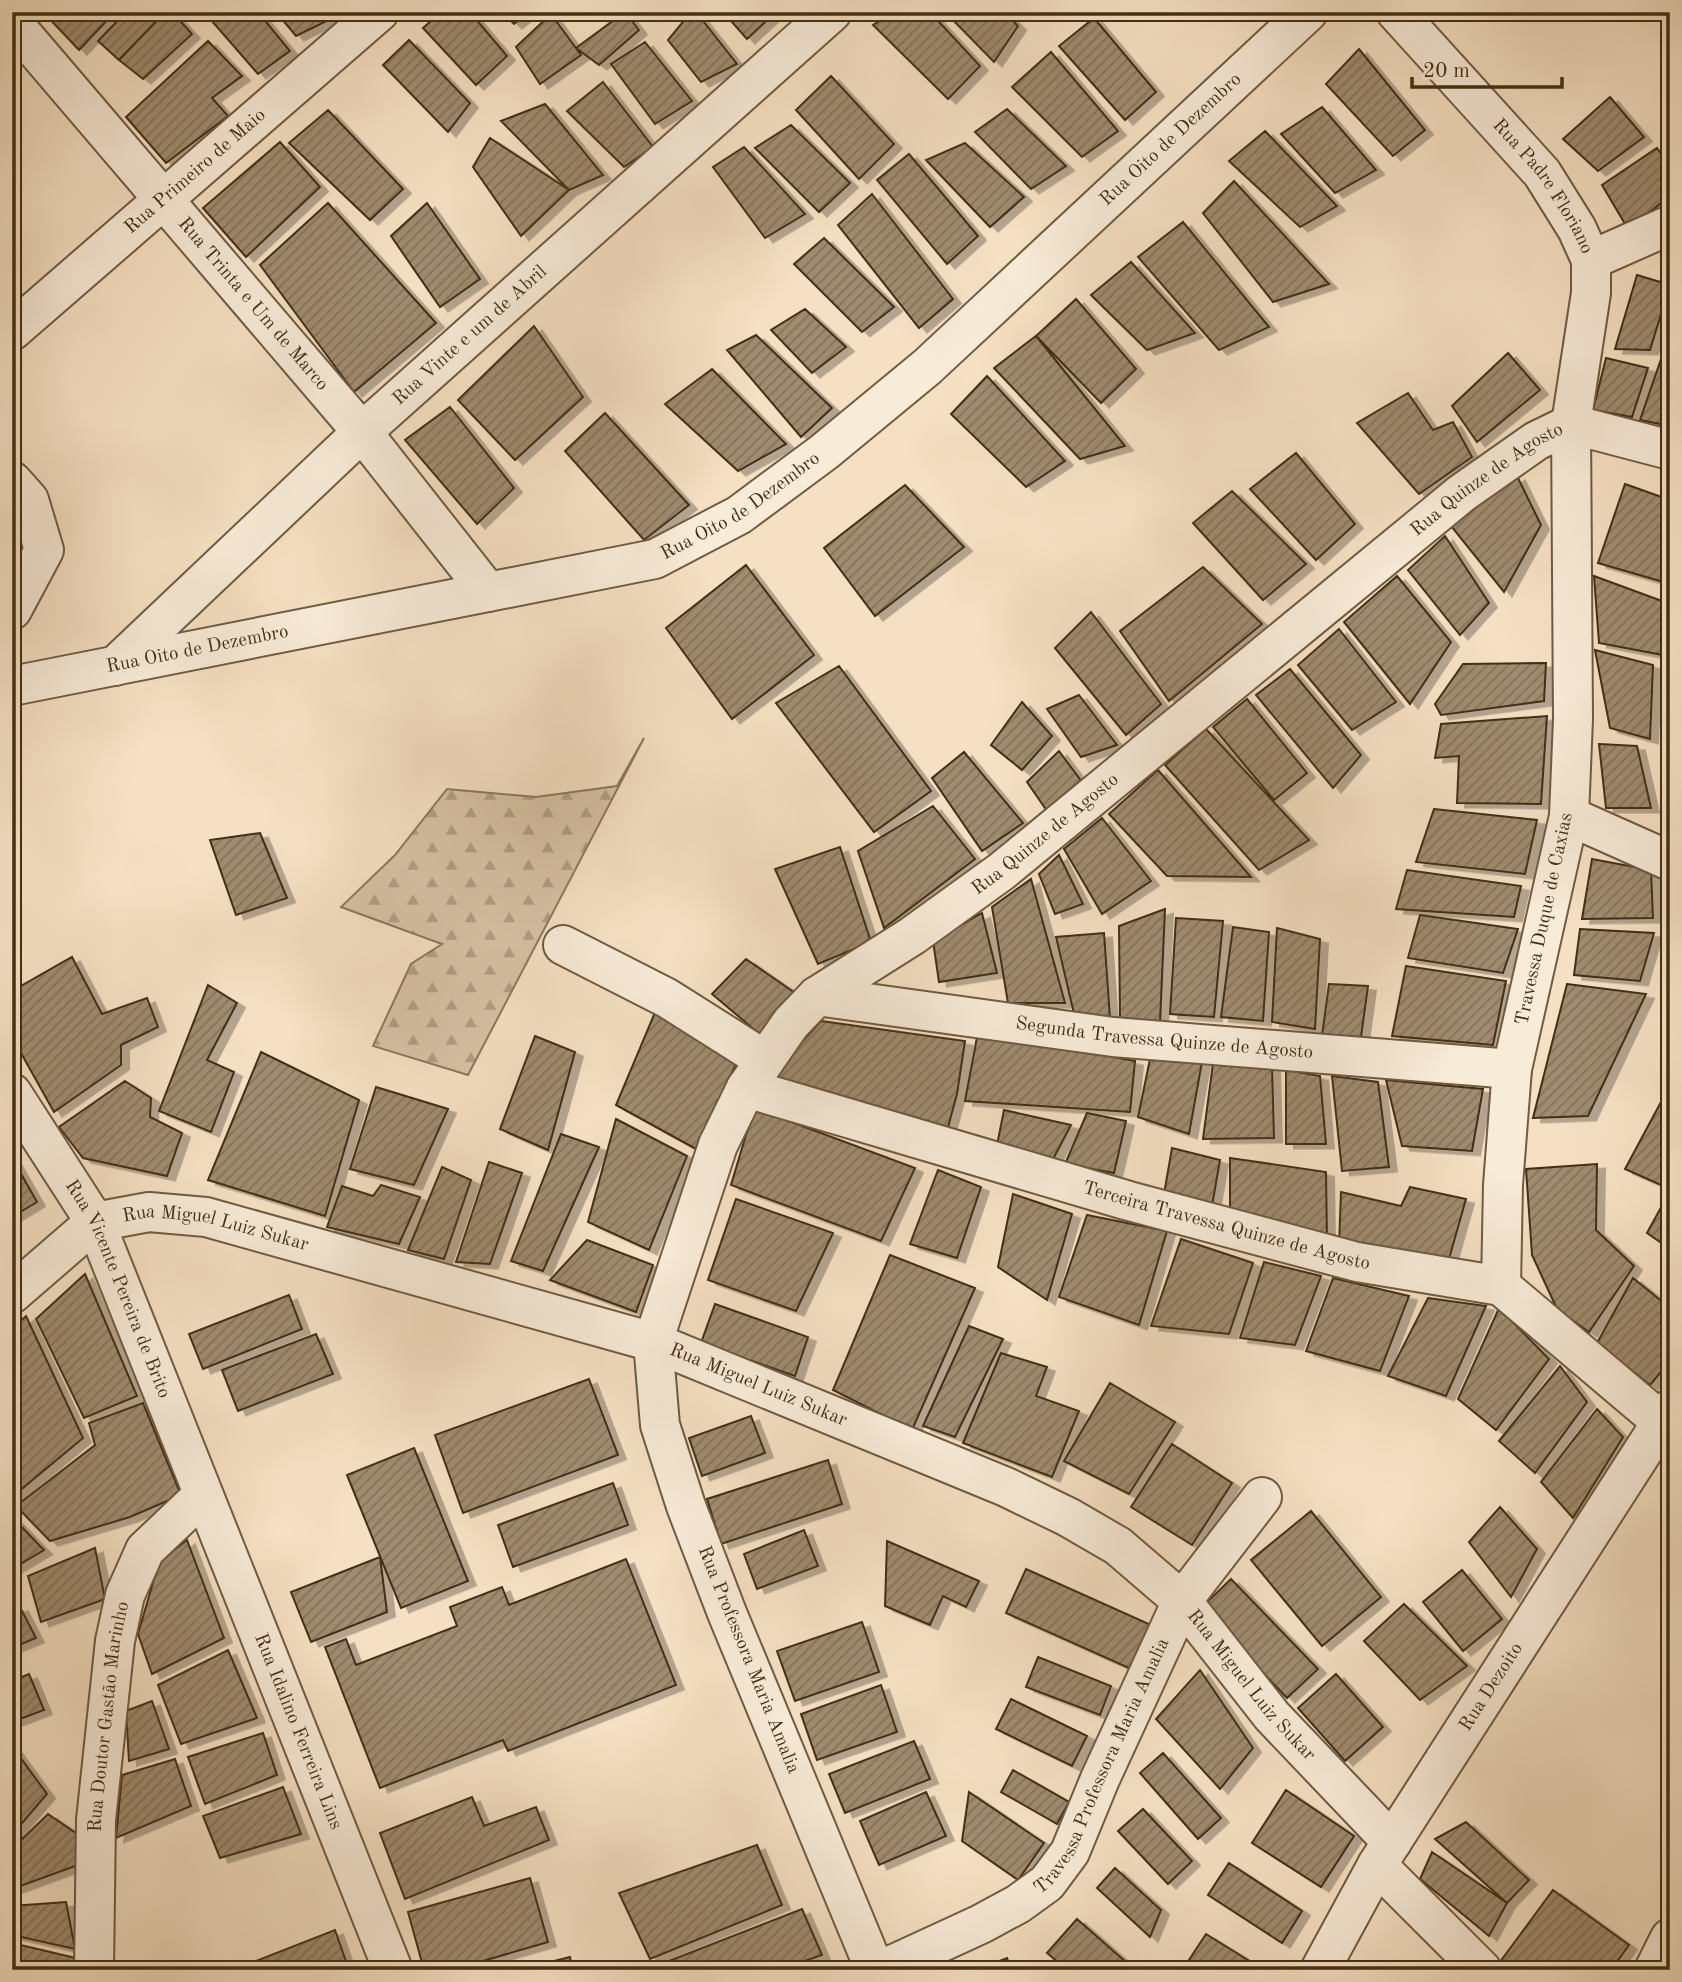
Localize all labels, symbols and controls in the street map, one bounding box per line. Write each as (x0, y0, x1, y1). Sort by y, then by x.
scale bar (1412, 46, 1563, 90)
text: 20 m (1423, 61, 1470, 82)
street label: Rua Oito de Dezembro (1097, 70, 1245, 210)
street label: Rua Primeiro de Maio (121, 105, 269, 238)
street label: Rua Padre Floriano (1489, 116, 1596, 257)
street label: Rua Trinta e Um de Marco (174, 214, 332, 394)
street label: Rua Vinte e um de Abril (389, 262, 551, 409)
street label: Rua Quinze de Agosto (1407, 420, 1566, 540)
street label: Rua Oito de Dezembro (658, 449, 824, 564)
street label: Rua Oito de Dezembro (105, 622, 290, 677)
street label: Rua Quinze de Agosto (968, 770, 1122, 899)
street label: Travessa Duque de Caxias (1513, 811, 1577, 1027)
street label: Segunda Travessa Quinze de Agosto (1014, 1014, 1314, 1063)
street label: Rua Vicente Pereira de Brito (61, 1177, 174, 1401)
street label: Terceira Travessa Quinze de Agosto (1081, 1178, 1371, 1274)
street label: Rua Miguel Luiz Sukar (121, 1202, 311, 1255)
street label: Rua Miguel Luiz Sukar (667, 1340, 850, 1430)
street label: Rua Professora Maria Amalia (694, 1544, 803, 1777)
street label: Rua Doutor Gastão Marinho (86, 1600, 133, 1832)
street label: Rua Miguel Luiz Sukar (1183, 1606, 1319, 1765)
street label: Rua Idalino Ferreira Lins (250, 1631, 346, 1832)
street label: Travessa Professora Maria Amalia (1031, 1635, 1173, 1898)
street label: Rua Dezoito (1456, 1639, 1527, 1735)

